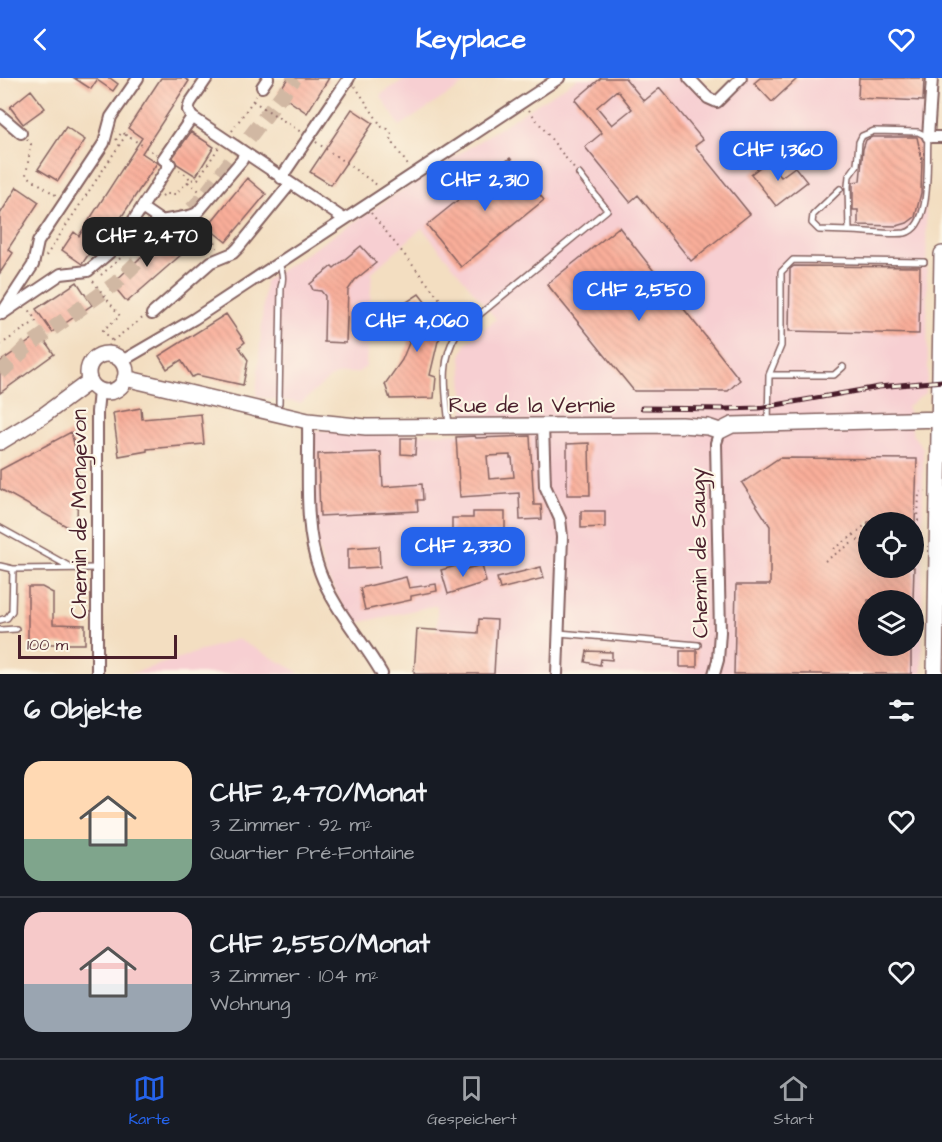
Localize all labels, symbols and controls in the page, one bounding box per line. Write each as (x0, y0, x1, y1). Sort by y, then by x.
text: Keyplace (416, 20, 526, 58)
icon: back (24, 23, 57, 56)
icon: heart (885, 23, 918, 56)
pin: CHF 1,360 (709, 131, 847, 182)
text: CHF 1,360 (733, 136, 823, 164)
pin: CHF 2,310 (416, 161, 554, 212)
text: CHF 2,310 (441, 166, 529, 194)
pin: CHF 2,470 (78, 217, 216, 268)
text: CHF 2,470 (96, 222, 198, 250)
pin: CHF 2,550 (570, 271, 708, 322)
text: CHF 2,550 (587, 276, 691, 304)
pin: CHF 4,060 (348, 302, 486, 353)
text: CHF 4,060 (365, 307, 469, 335)
street label: Rue de la Vernie (448, 390, 616, 421)
street label: Chemin de Mongevon (64, 409, 96, 619)
street label: Chemin de Saugy (683, 467, 717, 639)
map controls (858, 512, 924, 656)
button: locate (858, 512, 924, 578)
pin: CHF 2,330 (394, 527, 532, 578)
text: CHF 2,330 (415, 532, 511, 560)
button: layers (858, 590, 924, 656)
scale bar (18, 632, 177, 660)
text: 100 m (27, 634, 68, 656)
text: 6 Objekte (24, 692, 142, 728)
icon: filters (885, 694, 918, 727)
text: CHF 2,470/Monat (210, 775, 427, 811)
icon: home (72, 785, 144, 857)
icon: heart (885, 805, 918, 838)
text: 3 Zimmer · 92 m² (210, 811, 373, 839)
text: Quartier Pré-Fontaine (210, 839, 415, 867)
text: CHF 2,550/Monat (210, 926, 430, 962)
icon: home (72, 936, 144, 1008)
icon: heart (885, 956, 918, 989)
text: 3 Zimmer · 104 m² (210, 962, 379, 990)
text: Wohnung (210, 990, 290, 1018)
tab: Karte (128, 1072, 170, 1130)
tab: Gespeichert (427, 1072, 517, 1130)
tab: Start (773, 1072, 814, 1130)

